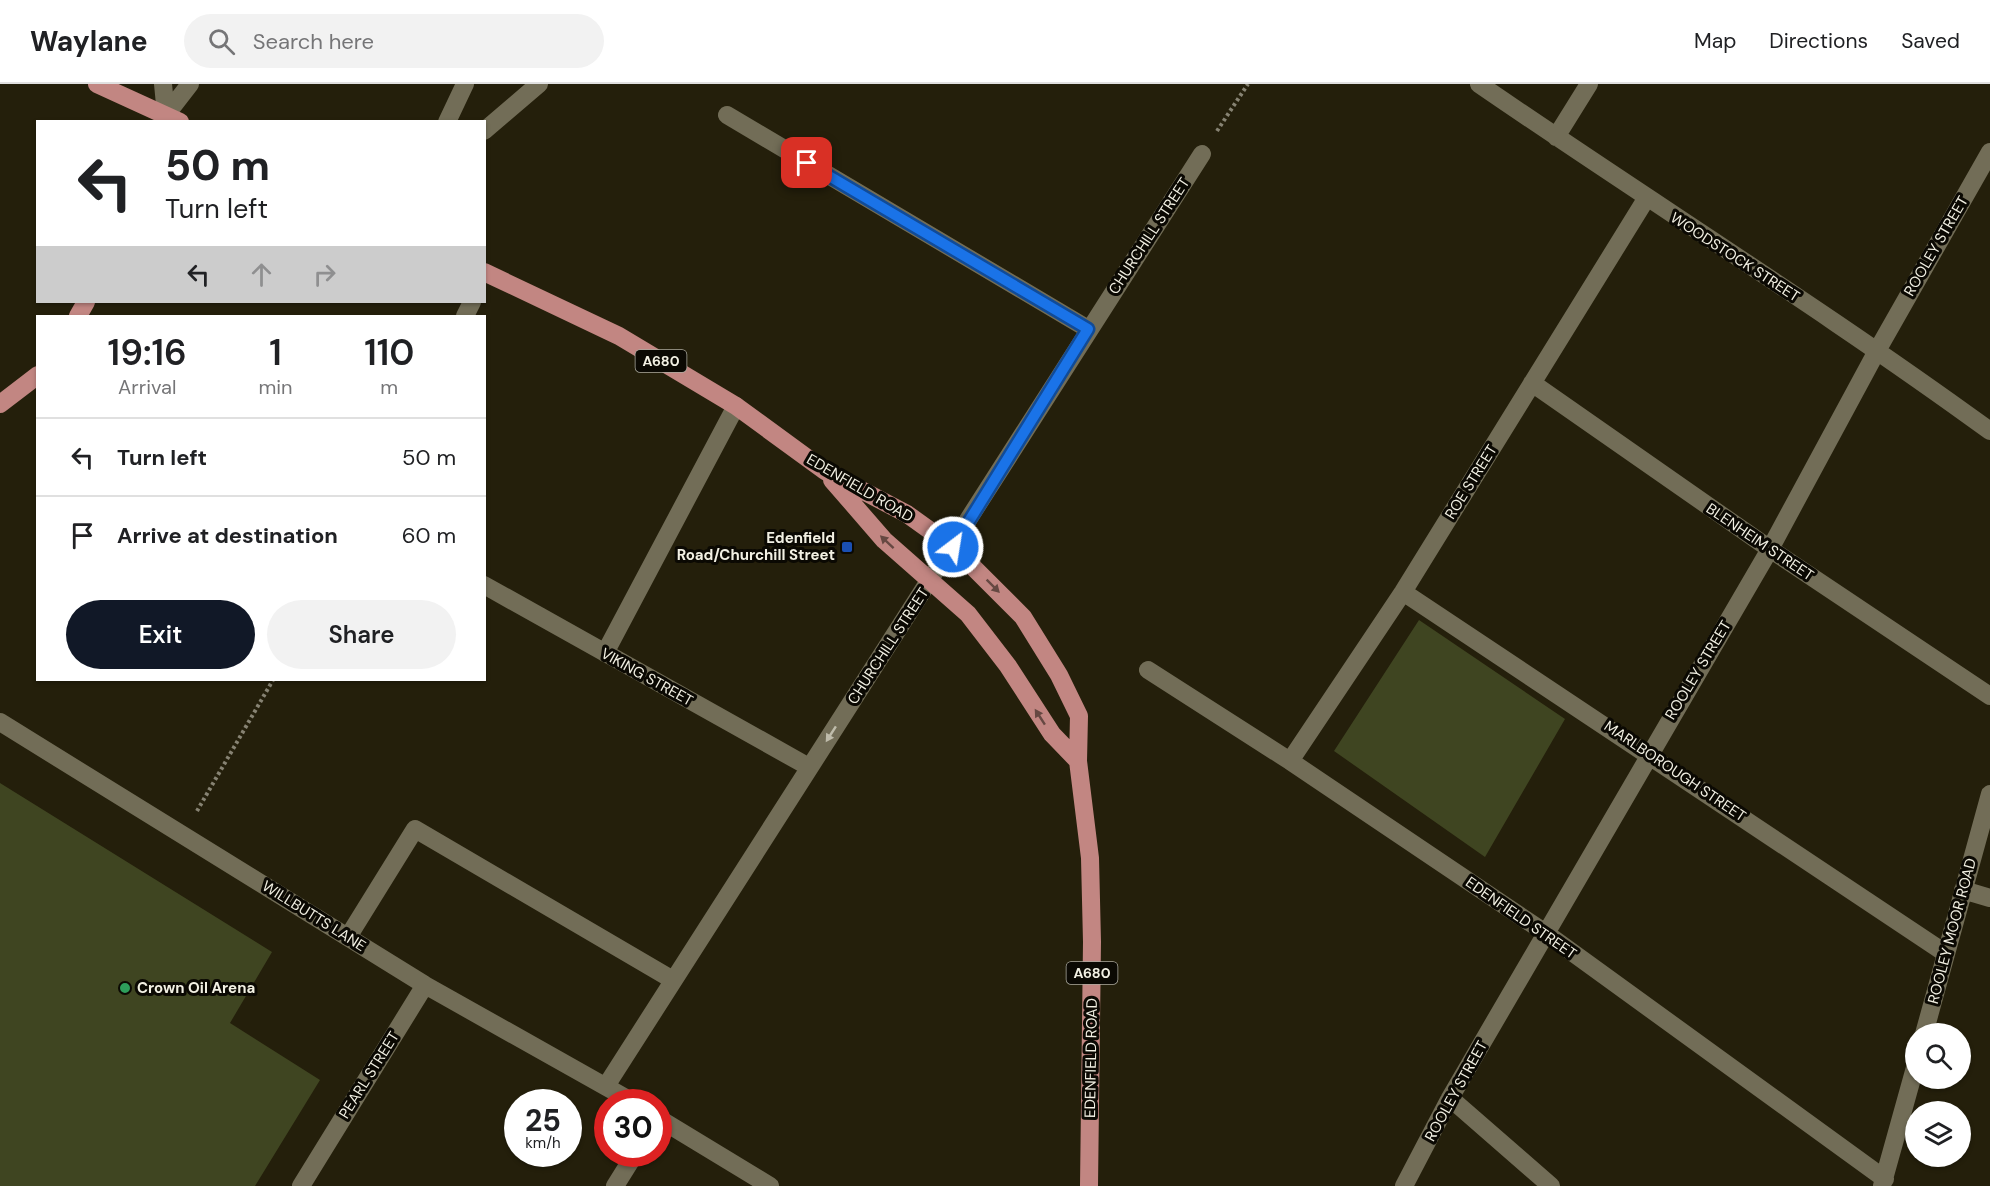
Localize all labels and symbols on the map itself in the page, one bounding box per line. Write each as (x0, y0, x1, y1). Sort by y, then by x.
pin (781, 137, 832, 188)
street label: CHURCHILL STREET (1104, 174, 1194, 298)
street label: ROOLEY STREET (1899, 192, 1973, 300)
street label: WOODSTOCK STREET (1667, 208, 1803, 306)
road number: A680 (636, 350, 686, 372)
street label: ROE STREET (1440, 441, 1502, 523)
street label: EDENFIELD ROAD (803, 449, 917, 527)
street label: BLENHEIM STREET (1702, 499, 1818, 585)
position arrow (921, 515, 985, 579)
place label: Edenfield Road/Churchill Street (677, 528, 835, 565)
one-way arrow (880, 536, 895, 549)
marker: Edenfield Road/Churchill Street (840, 540, 854, 554)
one-way arrow (986, 579, 1000, 593)
street label: CHURCHILL STREET (843, 584, 933, 708)
street label: ROOLEY STREET (1660, 617, 1736, 723)
street label: VIKING STREET (597, 643, 697, 711)
one-way arrow (1035, 709, 1046, 725)
street label: MARLBOROUGH STREET (1600, 716, 1750, 826)
one-way arrow (826, 726, 837, 742)
street label: ROOLEY MOOR ROAD (1923, 856, 1981, 1006)
street label: EDENFIELD STREET (1462, 872, 1580, 964)
street label: WILLBUTTS LANE (258, 876, 370, 956)
road number: A680 (1066, 962, 1118, 984)
place label: Crown Oil Arena (137, 978, 255, 998)
marker: Crown Oil Arena (118, 981, 132, 995)
street label: EDENFIELD ROAD (1080, 998, 1102, 1118)
street label: PEARL STREET (334, 1028, 404, 1122)
street label: ROOLEY STREET (1420, 1037, 1492, 1145)
speed limit sign: 30 (594, 1089, 672, 1167)

